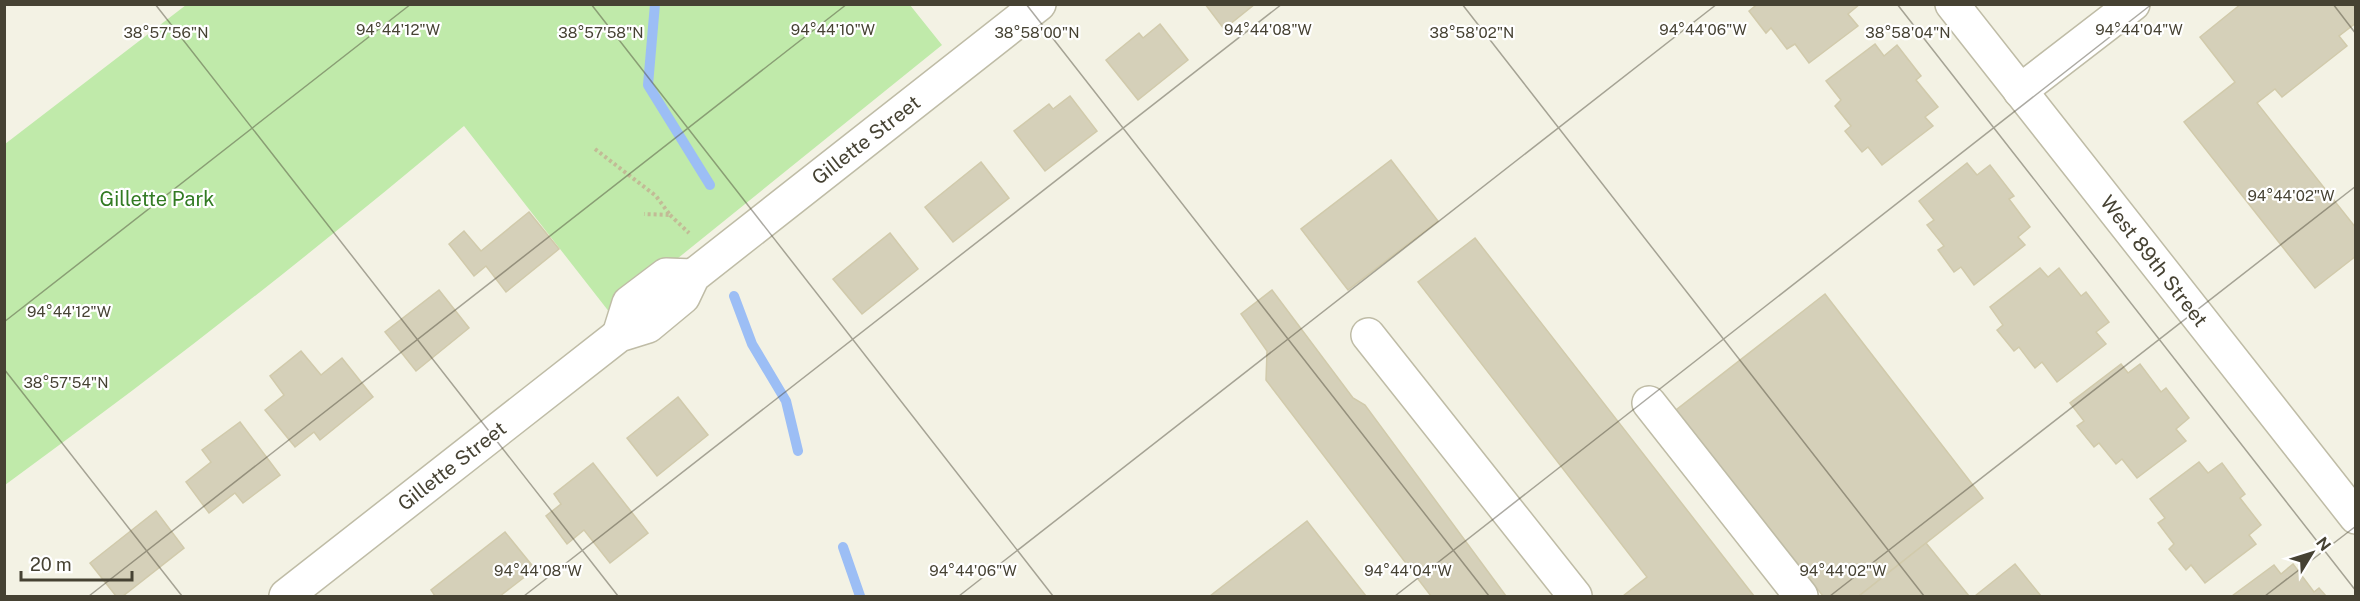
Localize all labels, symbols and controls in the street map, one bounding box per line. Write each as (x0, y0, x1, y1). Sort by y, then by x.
text: 94°44'12"W (356, 21, 440, 38)
text: 94°44'10"W (791, 21, 875, 38)
text: 94°44'08"W (1224, 21, 1312, 38)
text: 94°44'06"W (1659, 21, 1747, 38)
text: 94°44'04"W (2095, 21, 2183, 38)
text: 38°57'56"N (124, 24, 208, 41)
text: 38°57'58"N (558, 24, 644, 41)
text: 38°58'00"N (994, 24, 1080, 41)
text: 38°58'02"N (1430, 24, 1514, 41)
text: 38°58'04"N (1865, 24, 1951, 41)
street label: Gillette Street (807, 90, 925, 190)
park label: Gillette Park (100, 187, 214, 211)
text: 94°44'02"W (2247, 187, 2335, 204)
street label: West 89th Street (2095, 191, 2213, 331)
text: 94°44'12"W (27, 303, 111, 320)
text: 38°57'54"N (23, 374, 109, 391)
street label: Gillette Street (393, 416, 511, 516)
north arrow (2282, 523, 2342, 583)
text: N (2312, 533, 2335, 555)
scale bar (21, 544, 132, 582)
text: 20 m (30, 554, 72, 575)
text: 94°44'08"W (494, 562, 582, 579)
text: 94°44'06"W (929, 562, 1017, 579)
text: 94°44'04"W (1364, 562, 1452, 579)
text: 94°44'02"W (1799, 562, 1887, 579)

